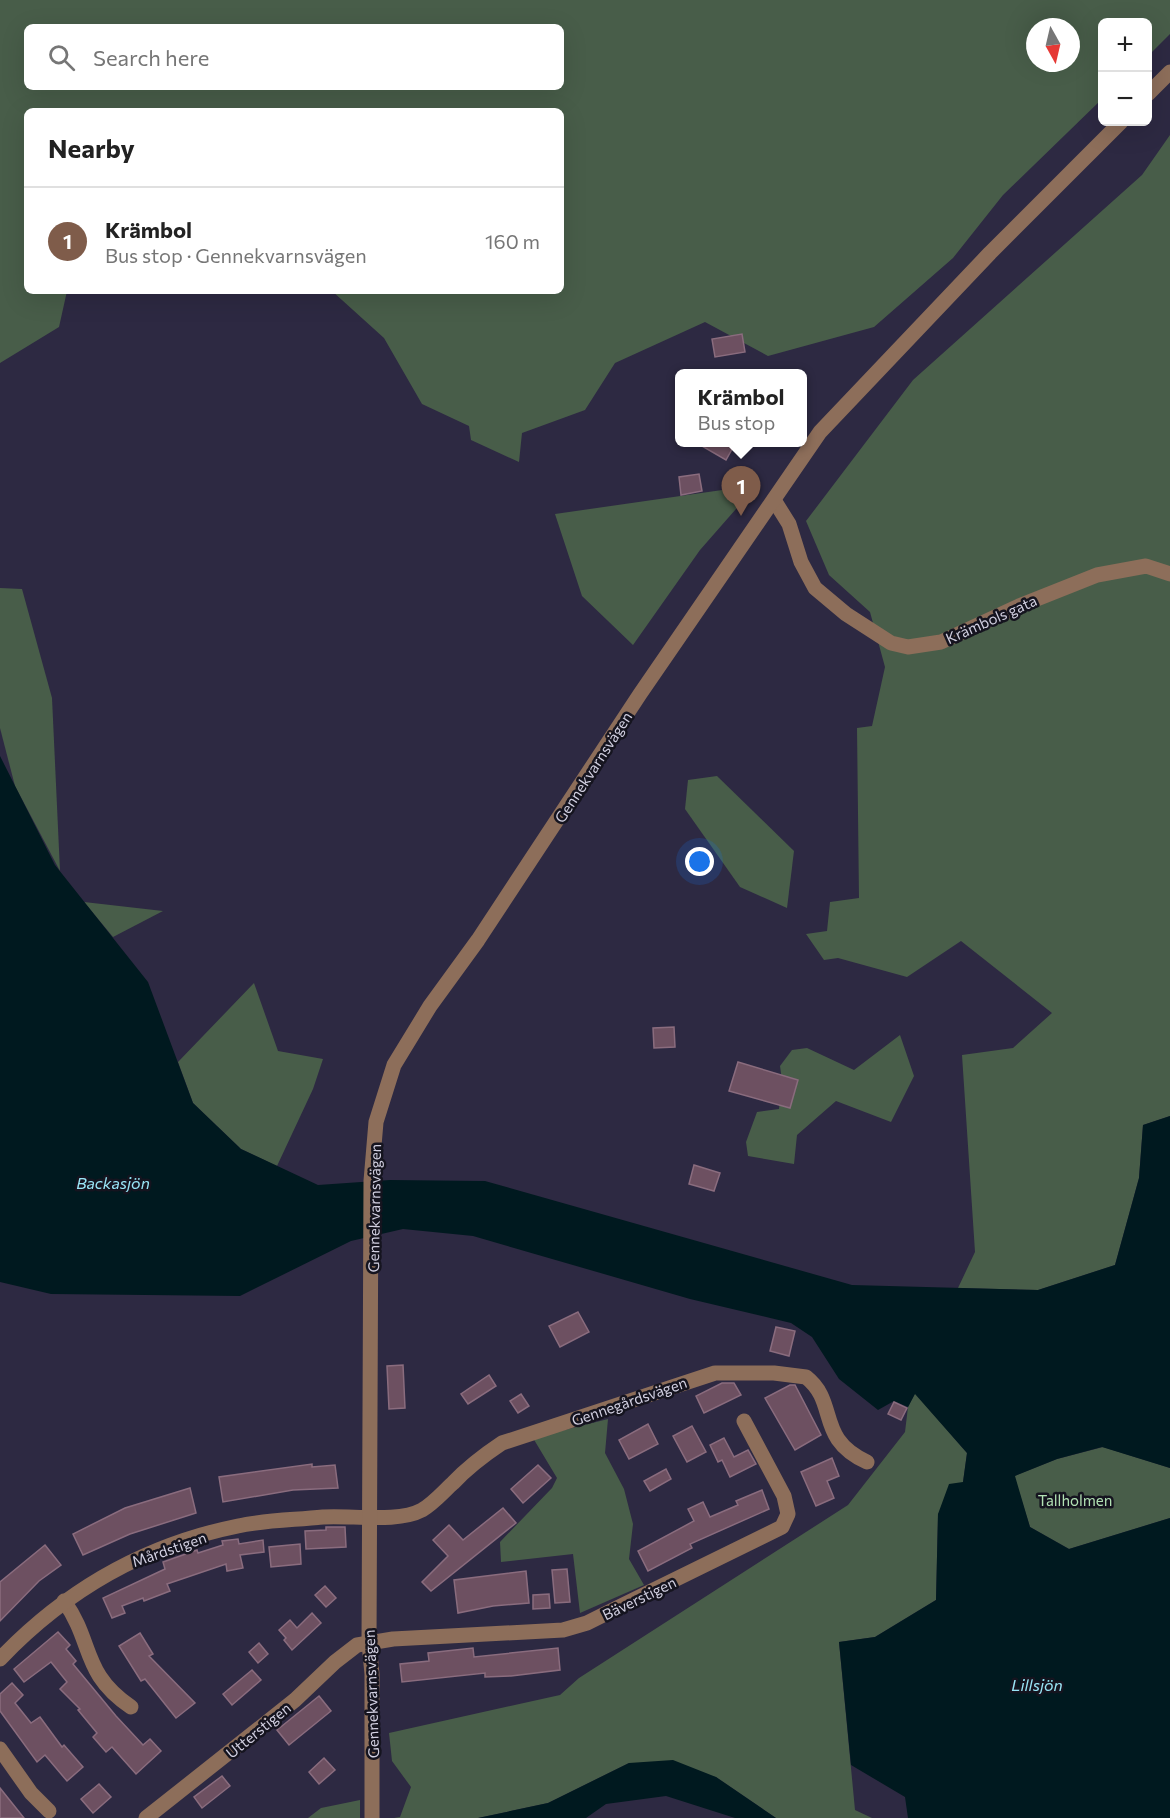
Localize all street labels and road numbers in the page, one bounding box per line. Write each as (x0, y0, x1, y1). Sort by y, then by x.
street label: Krämbols gata (943, 591, 1039, 647)
street label: Gennekvarnsvägen (550, 708, 636, 826)
street label: Gennekvarnsvägen (364, 1144, 384, 1272)
street label: Gennegårdsvägen (569, 1373, 689, 1429)
street label: Mårdstigen (129, 1528, 209, 1570)
street label: Bäverstigen (599, 1572, 679, 1624)
street label: Gennekvarnsvägen (360, 1629, 382, 1759)
street label: Utterstigen (222, 1698, 294, 1762)

